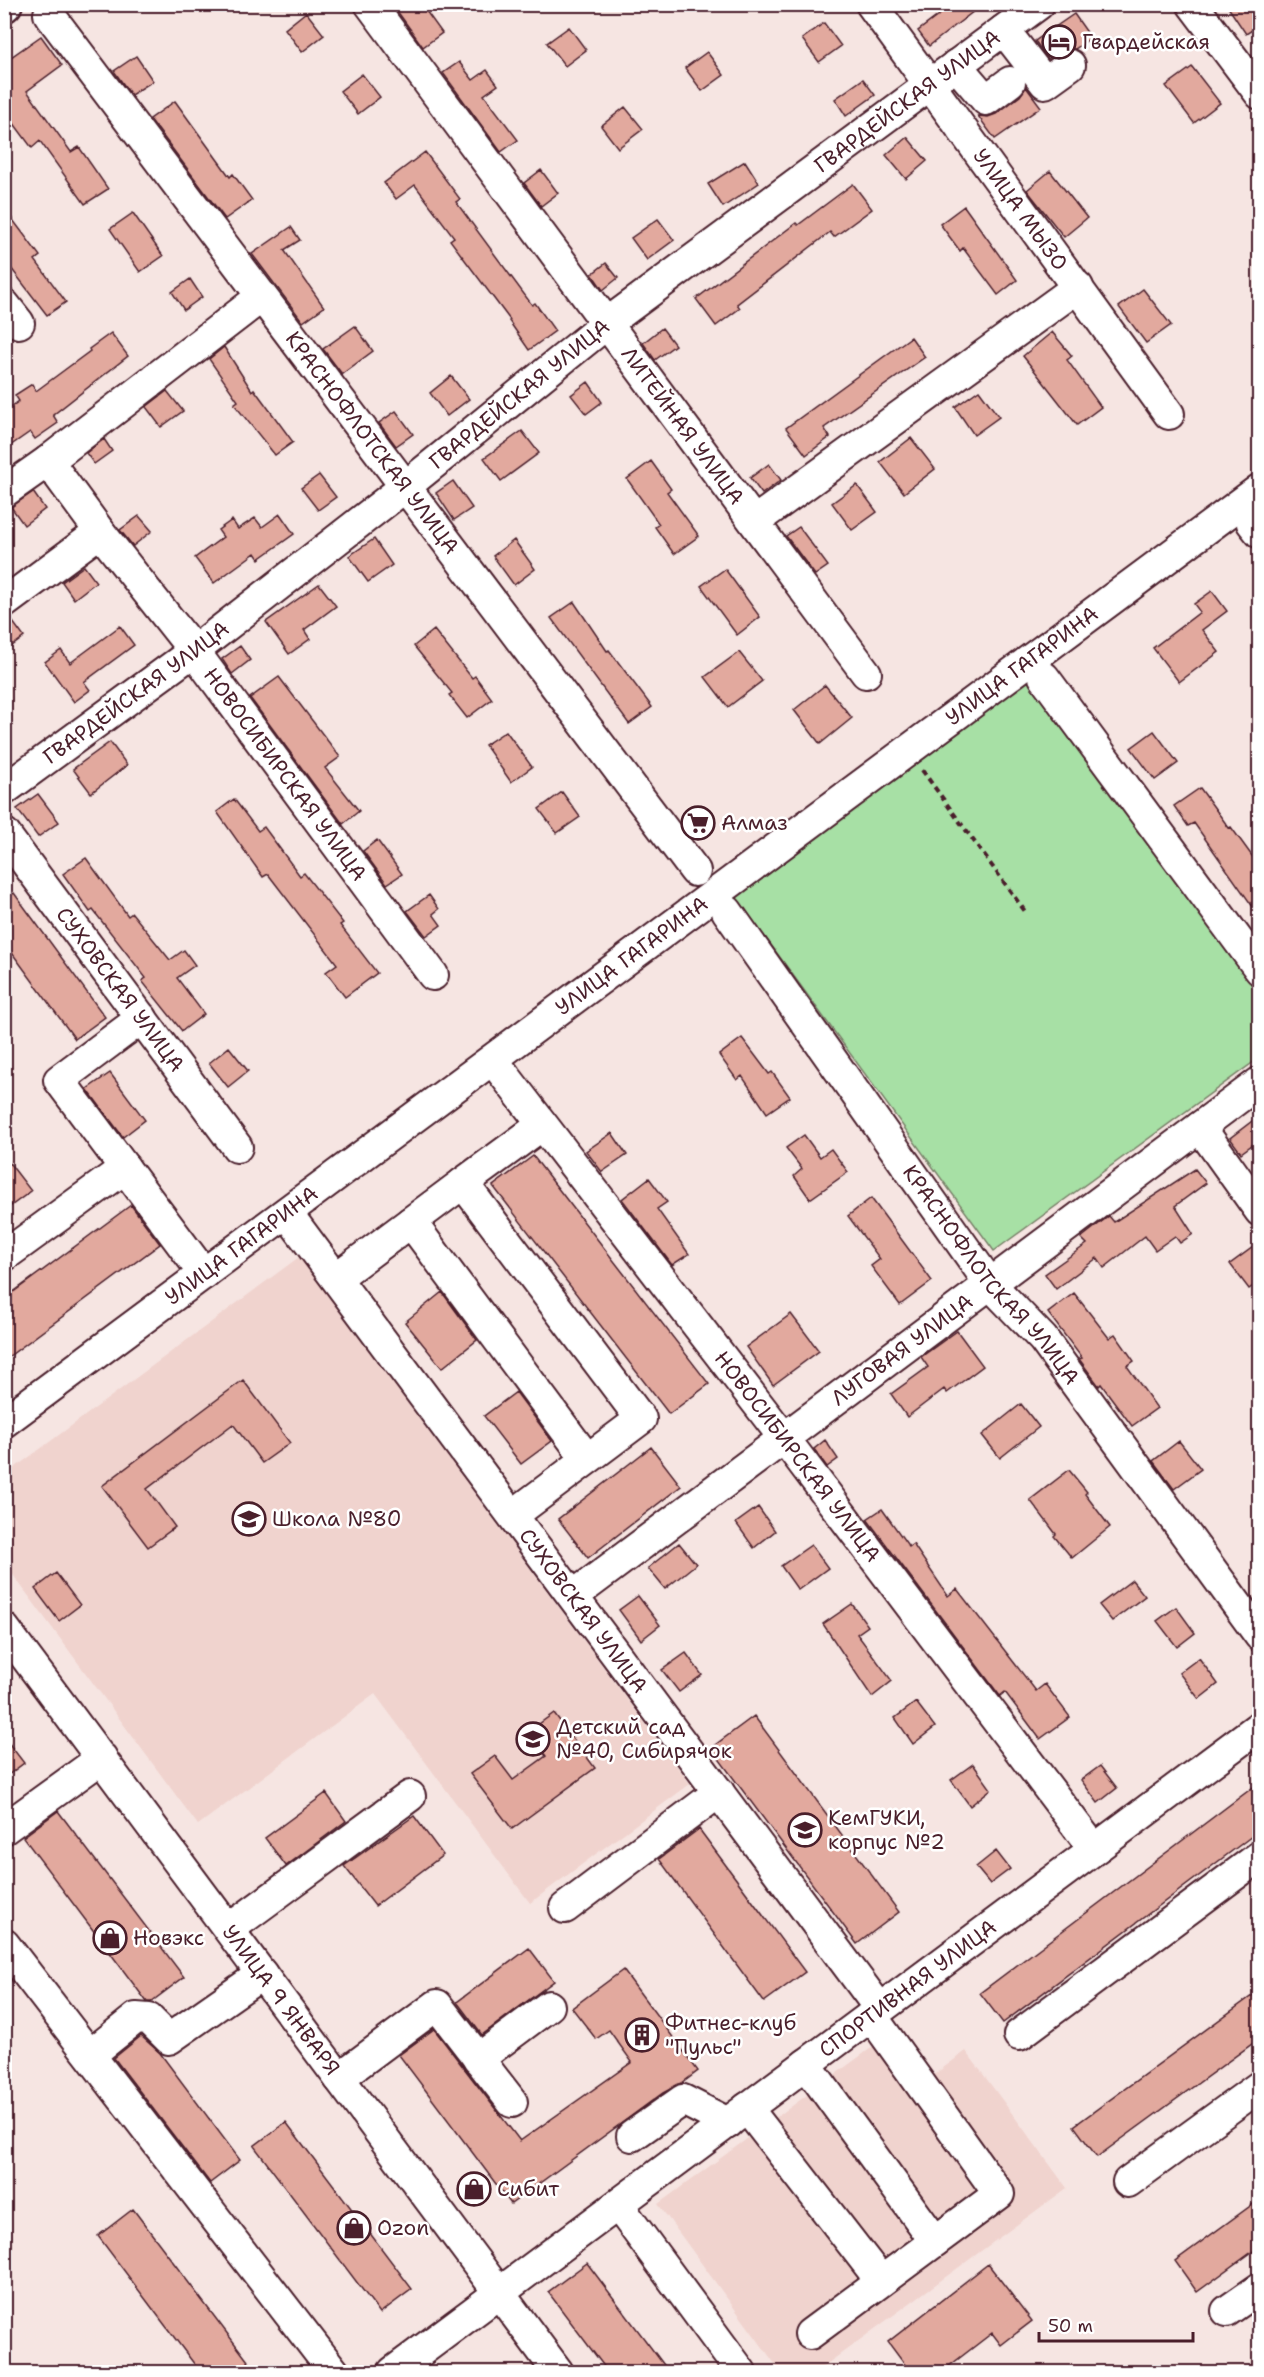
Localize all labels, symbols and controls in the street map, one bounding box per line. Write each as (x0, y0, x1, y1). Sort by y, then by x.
street label: ГВАРДЕЙСКАЯ УЛИЦА (809, 23, 1006, 179)
hotel icon: Гвардейская (1041, 24, 1077, 60)
place label: Гвардейская (1082, 28, 1210, 56)
street label: УЛИЦА МЫЗО (967, 143, 1074, 276)
street label: ГВАРДЕЙСКАЯ УЛИЦА (423, 313, 615, 476)
street label: КРАСНОФЛОТСКАЯ УЛИЦА (279, 326, 465, 560)
street label: ЛИТЕЙНАЯ УЛИЦА (615, 341, 751, 510)
street label: УЛИЦА ГАГАРИНА (940, 600, 1104, 732)
street label: ГВАРДЕЙСКАЯ УЛИЦА (37, 615, 235, 771)
street label: НОВОСИБИРСКАЯ УЛИЦА (197, 662, 373, 887)
supermarket icon: Алмаз (680, 805, 716, 841)
place label: Алмаз (721, 809, 788, 837)
street label: УЛИЦА ГАГАРИНА (550, 890, 714, 1022)
street label: СУХОВСКАЯ УЛИЦА (50, 901, 191, 1078)
street label: КРАСНОФЛОТСКАЯ УЛИЦА (896, 1159, 1086, 1390)
street label: УЛИЦА ГАГАРИНА (160, 1180, 324, 1311)
street label: ЛУГОВАЯ УЛИЦА (825, 1288, 979, 1412)
street label: НОВОСИБИРСКАЯ УЛИЦА (708, 1345, 887, 1568)
school or university icon: Школа №80 (231, 1501, 267, 1537)
place label: Школа №80 (272, 1505, 402, 1533)
street label: СУХОВСКАЯ УЛИЦА (513, 1523, 654, 1699)
place label: Детский сад №40, Сибирячок (556, 1713, 732, 1765)
school or university icon: Детский сад №40, Сибирячок (515, 1721, 551, 1757)
place label: КемГУКИ, корпус №2 (828, 1804, 945, 1856)
school or university icon: КемГУКИ, корпус №2 (787, 1812, 823, 1848)
street label: СПОРТИВНАЯ УЛИЦА (813, 1913, 1002, 2064)
street label: УЛИЦА 9 ЯНВАРЯ (216, 1919, 346, 2081)
shop icon: Новэкс (92, 1920, 128, 1956)
place label: Новэкс (133, 1924, 204, 1952)
place label: Фитнес-клуб "Пульс" (665, 2009, 796, 2061)
building icon: Фитнес-клуб "Пульс" (624, 2017, 660, 2053)
shop icon: Сибит (456, 2171, 492, 2207)
place label: Сибит (497, 2175, 559, 2203)
shop icon: Ozon (336, 2210, 372, 2246)
place label: Ozon (377, 2214, 429, 2242)
scale bar (1039, 2305, 1194, 2343)
text: 50 m (1048, 2314, 1093, 2338)

